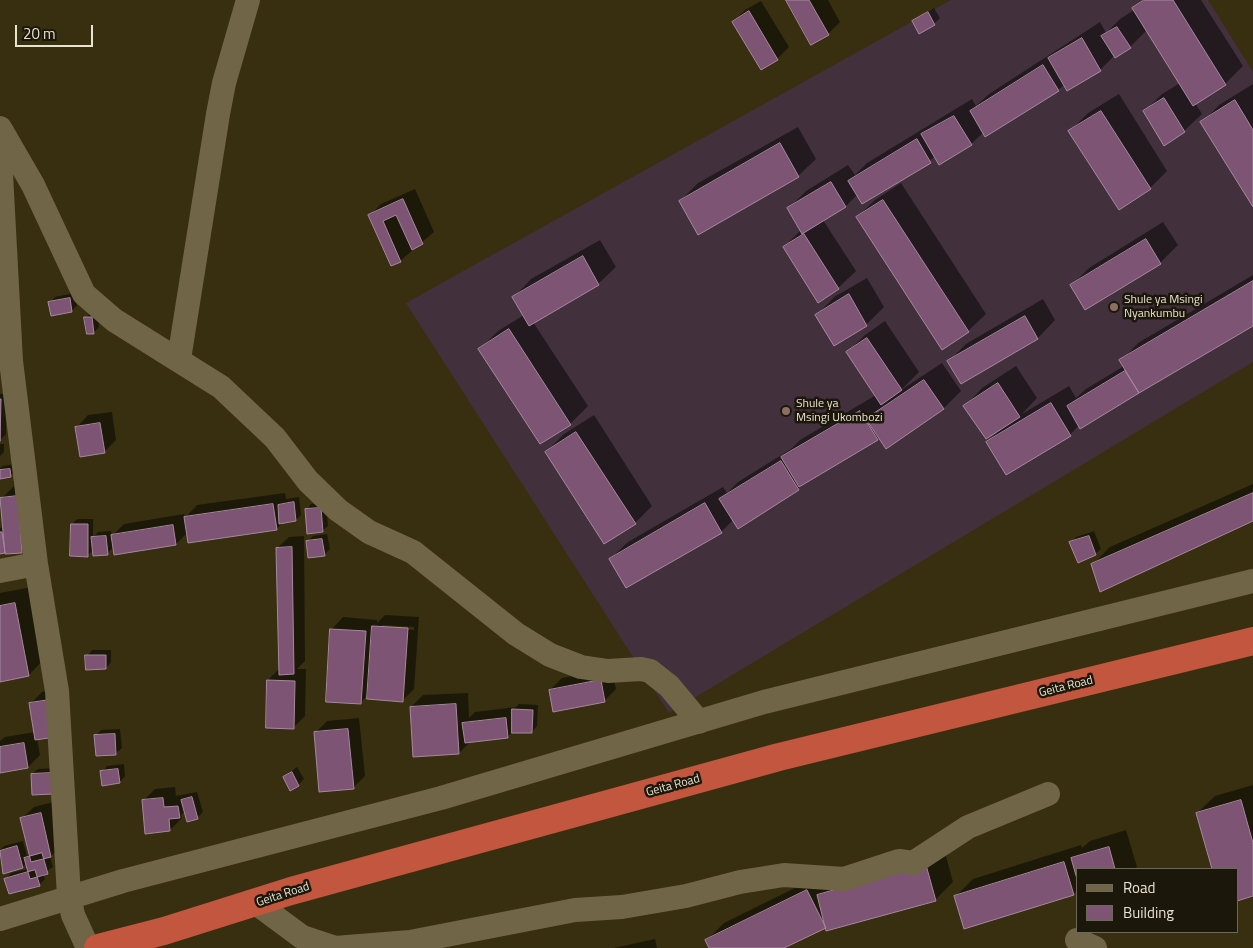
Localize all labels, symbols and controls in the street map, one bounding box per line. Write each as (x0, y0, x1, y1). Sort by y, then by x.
scale bar (18, 15, 95, 47)
text: 20 m (23, 22, 56, 45)
place label: Shule ya Msingi Nyankumbu (1124, 293, 1203, 321)
marker: Shule ya Msingi Nyankumbu (1108, 301, 1120, 313)
place label: Shule ya Msingi Ukombozi (796, 397, 883, 425)
marker: Shule ya Msingi Ukombozi (780, 405, 792, 417)
street label: Geita Road (1038, 673, 1094, 701)
street label: Geita Road (645, 772, 701, 800)
legend (1076, 868, 1238, 933)
text: Road (1123, 876, 1155, 899)
street label: Geita Road (255, 880, 311, 910)
text: Building (1123, 901, 1174, 924)

